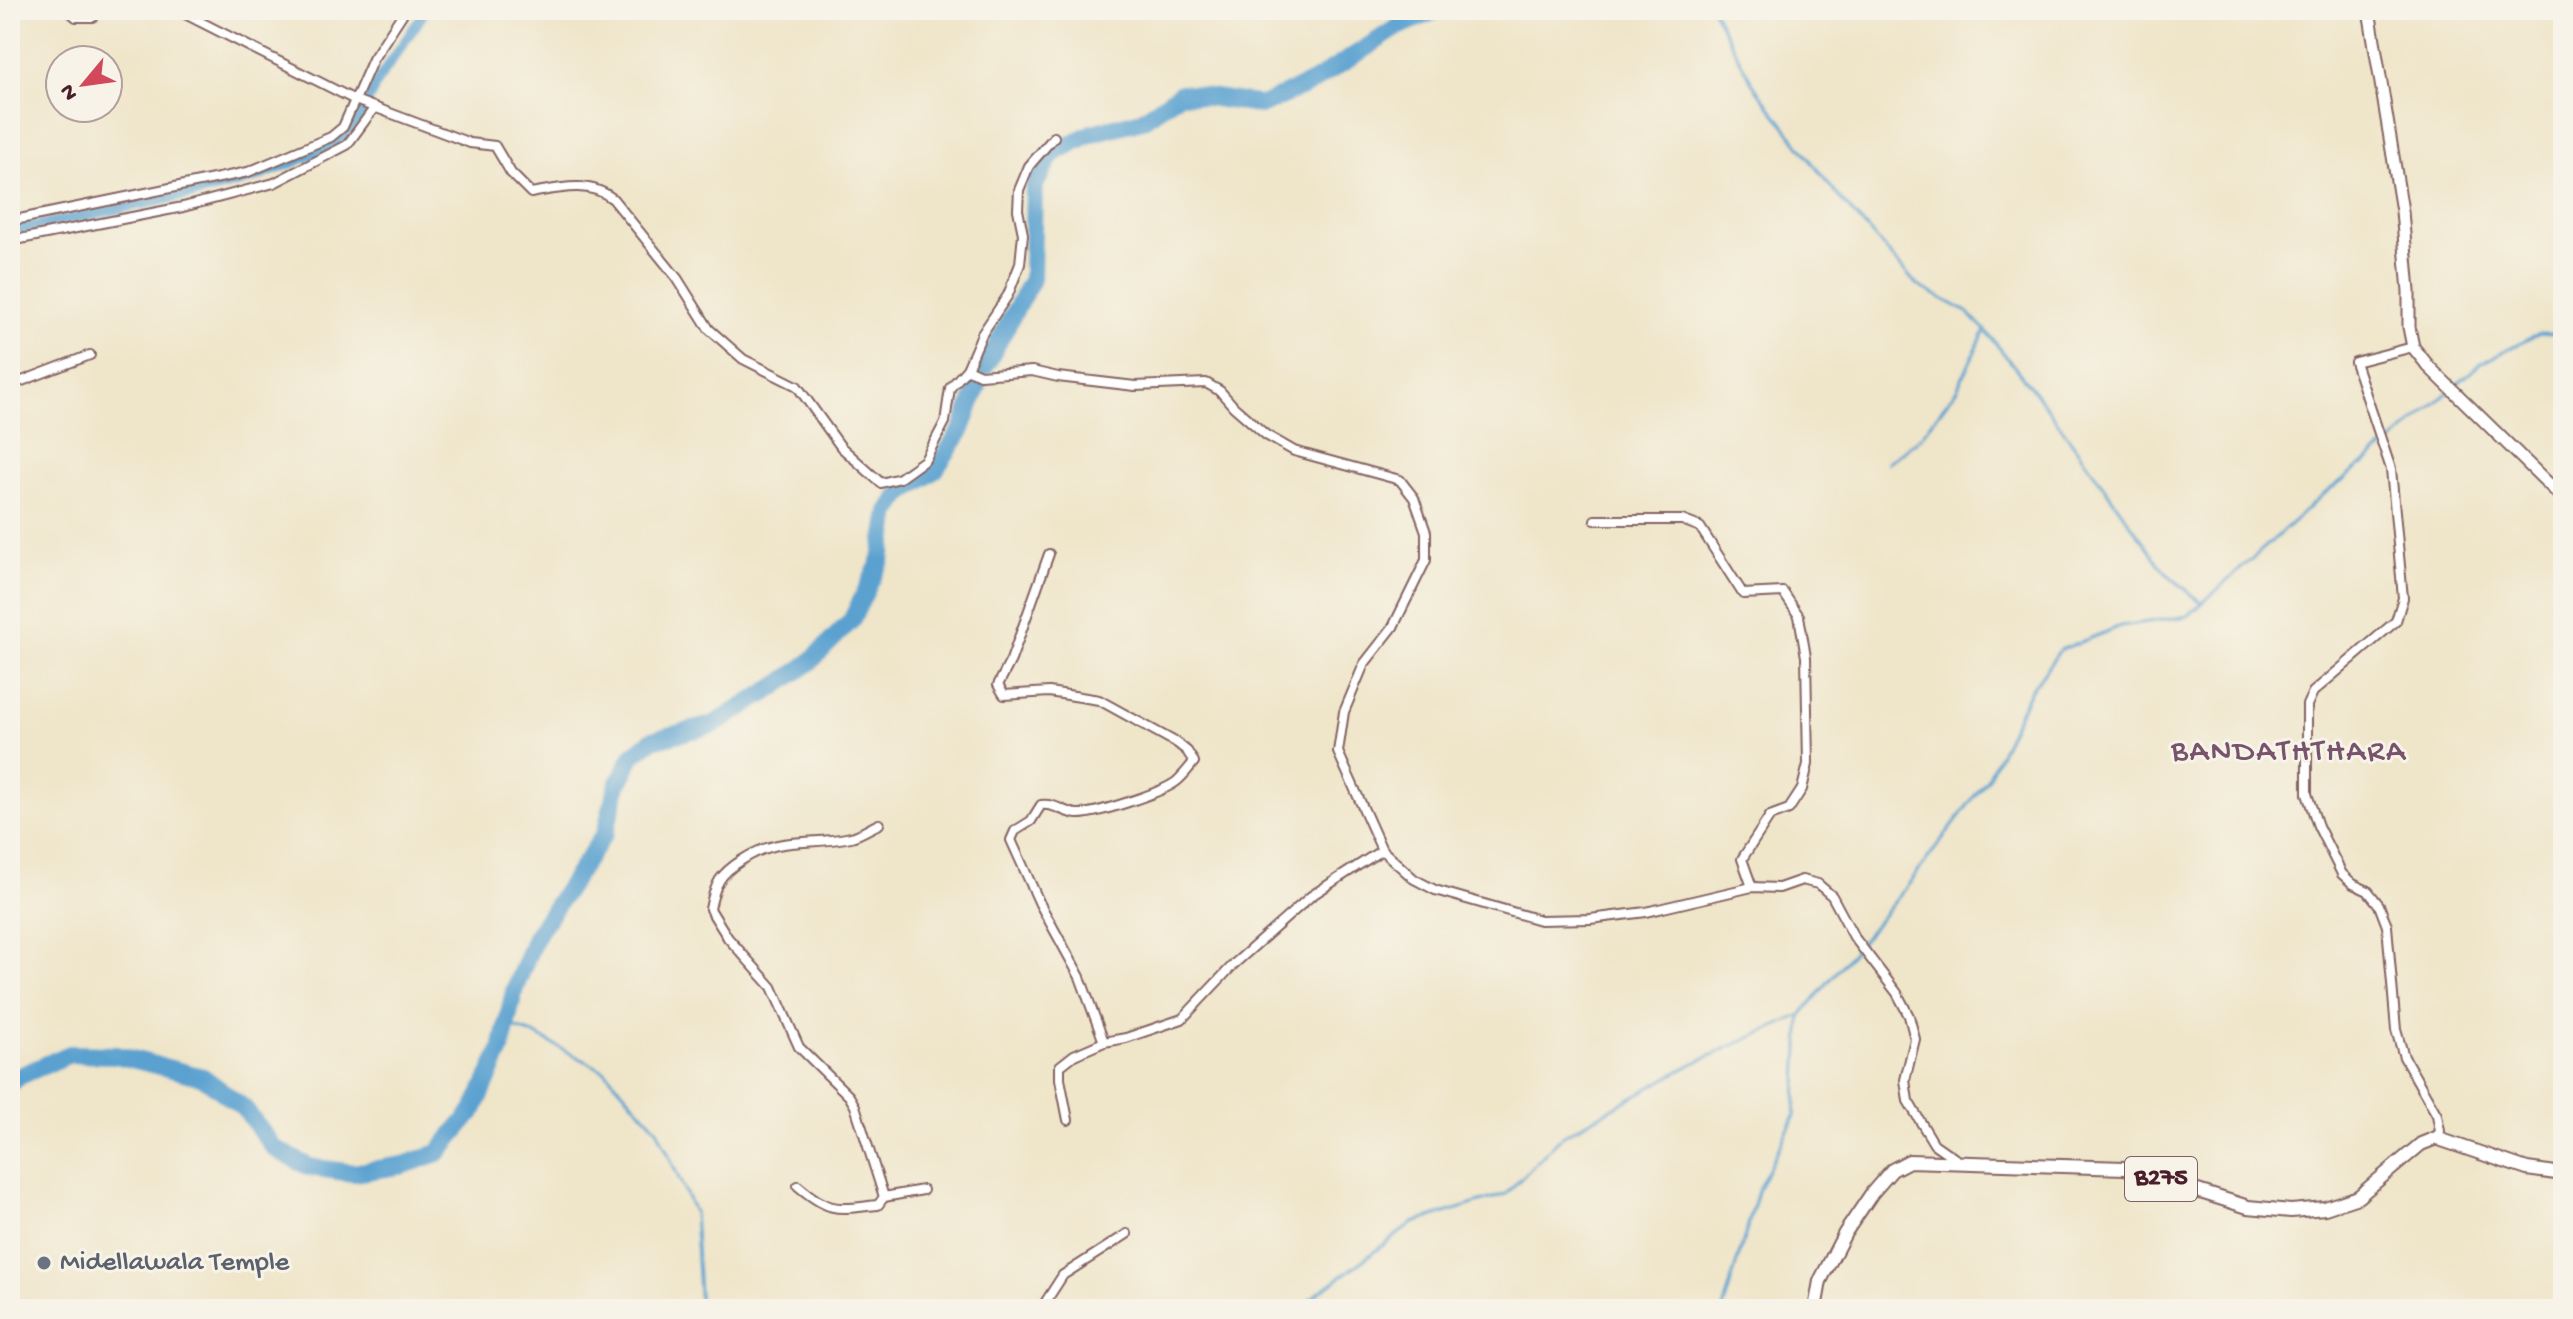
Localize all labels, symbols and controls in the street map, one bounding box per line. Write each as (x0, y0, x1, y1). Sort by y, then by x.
north arrow (44, 44, 124, 124)
text: N (55, 79, 85, 104)
district label: BANDATHTHARA (2170, 734, 2407, 772)
road number: B275 (2125, 1157, 2197, 1201)
place label: Midellawala Temple (60, 1247, 290, 1280)
marker: Midellawala Temple (35, 1254, 53, 1272)

